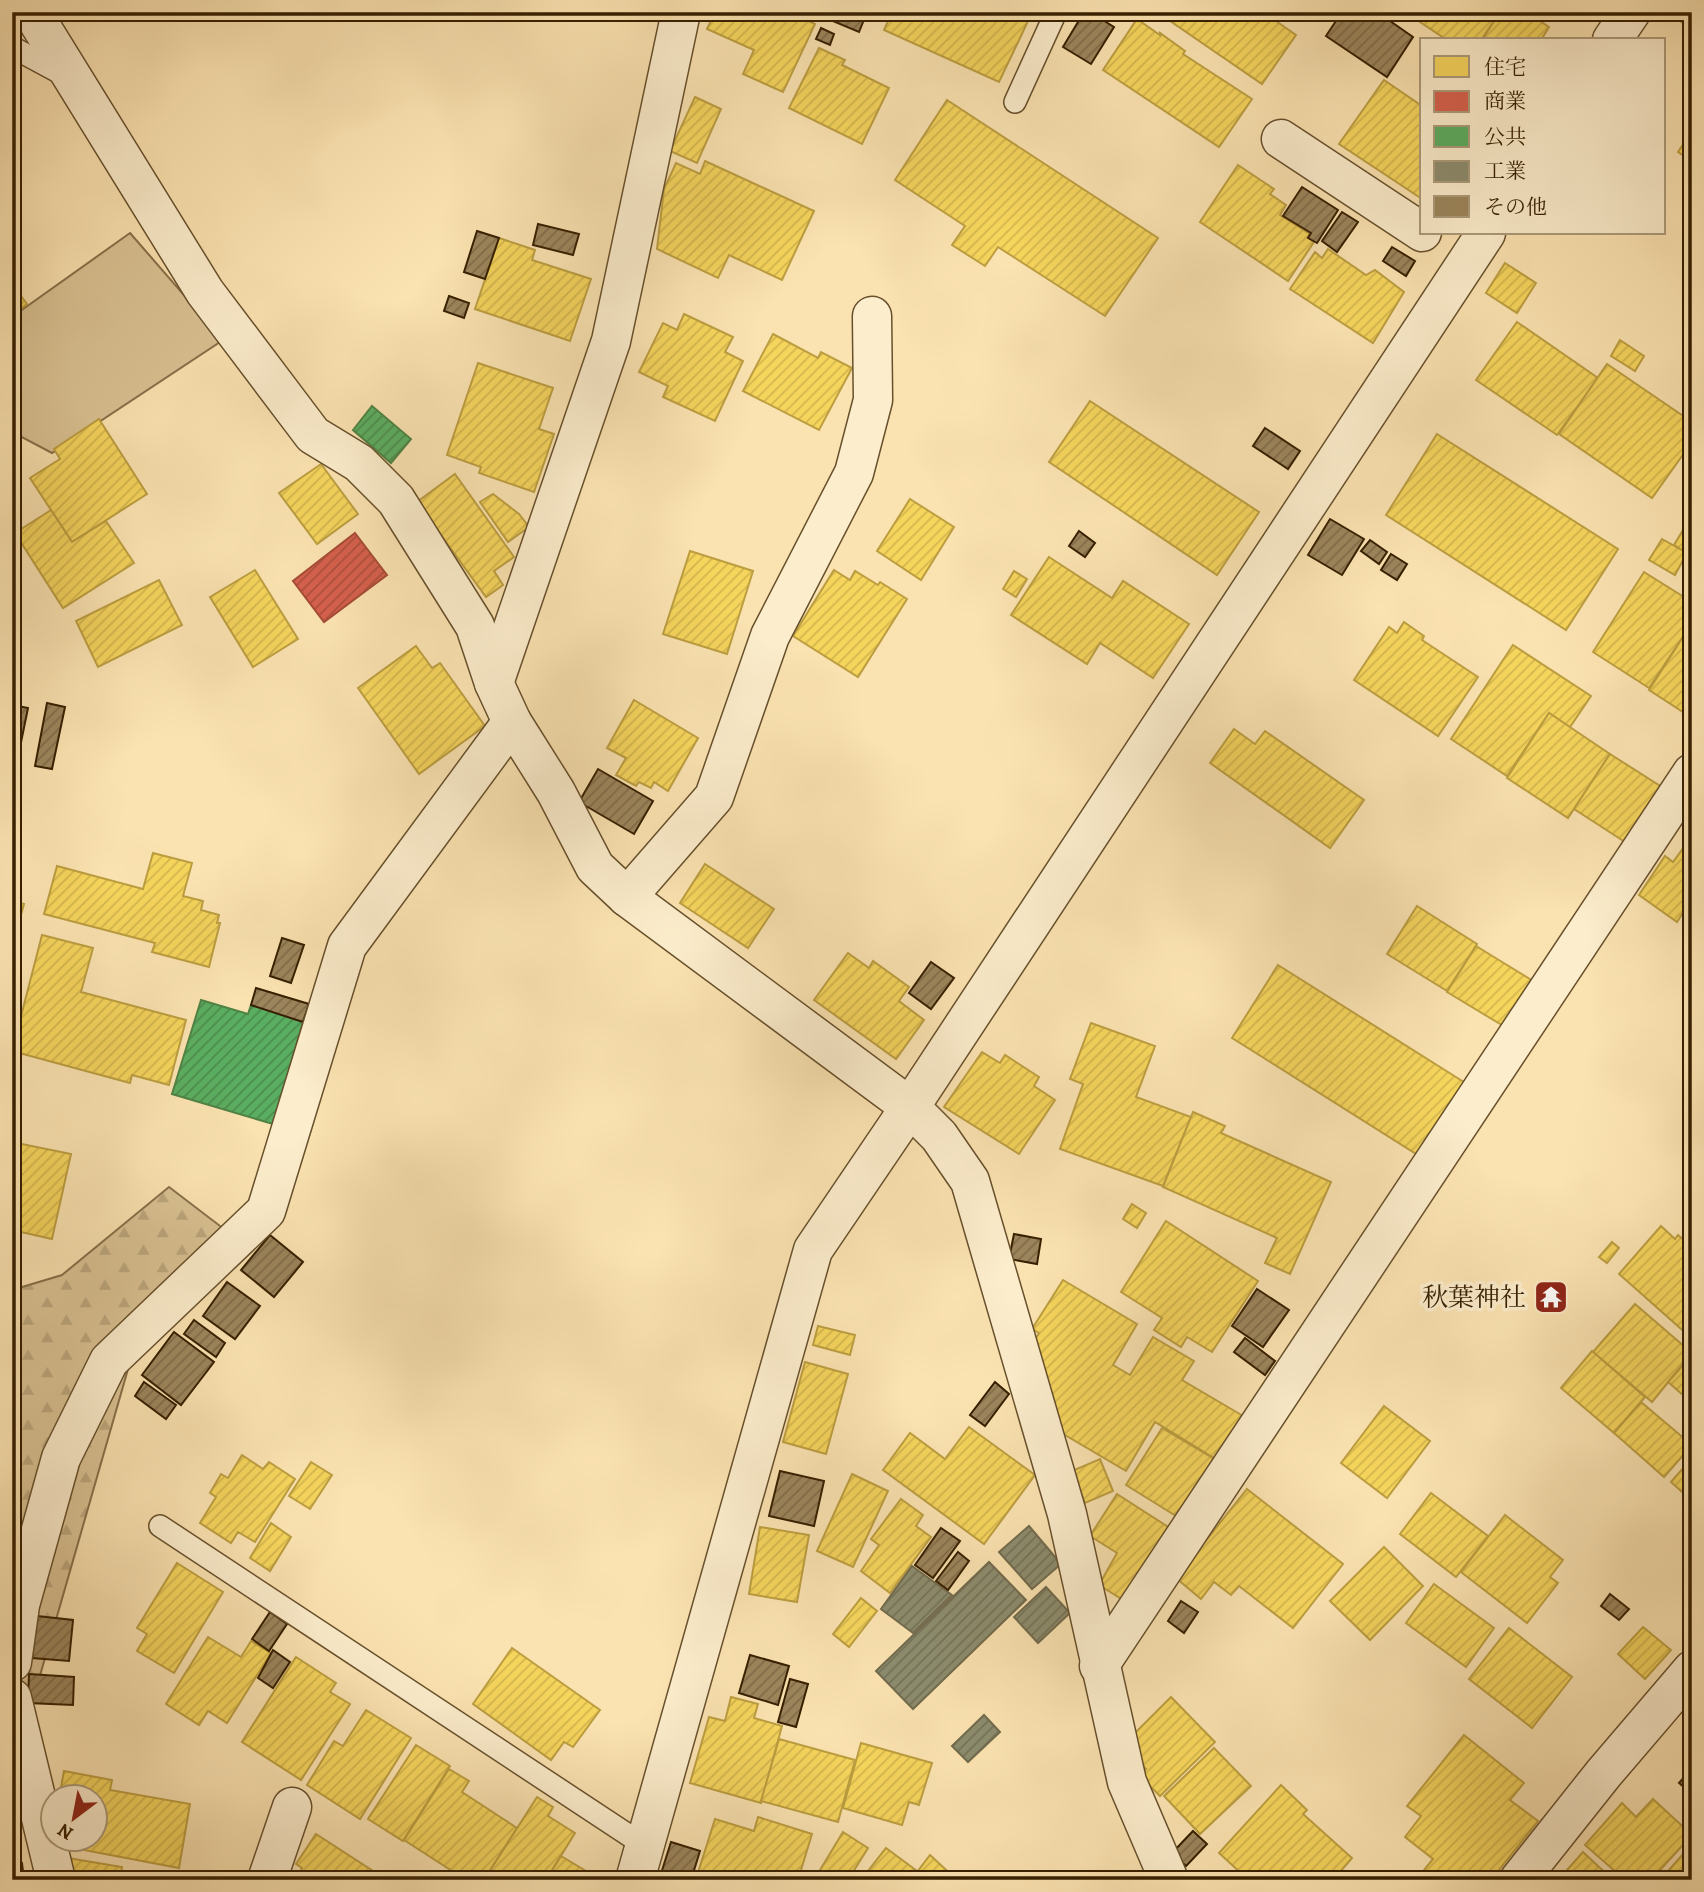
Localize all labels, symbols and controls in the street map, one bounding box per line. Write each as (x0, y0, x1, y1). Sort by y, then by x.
legend (1420, 38, 1666, 234)
text: 住宅 (1484, 53, 1526, 81)
text: 商業 (1484, 87, 1526, 115)
text: 公共 (1484, 123, 1526, 151)
text: 工業 (1484, 157, 1526, 185)
text: その他 (1484, 193, 1547, 221)
temple icon: 秋葉神社 (1532, 1278, 1570, 1316)
place label: 秋葉神社 (1422, 1280, 1526, 1315)
north arrow (38, 1784, 108, 1854)
text: N (53, 1817, 78, 1846)

